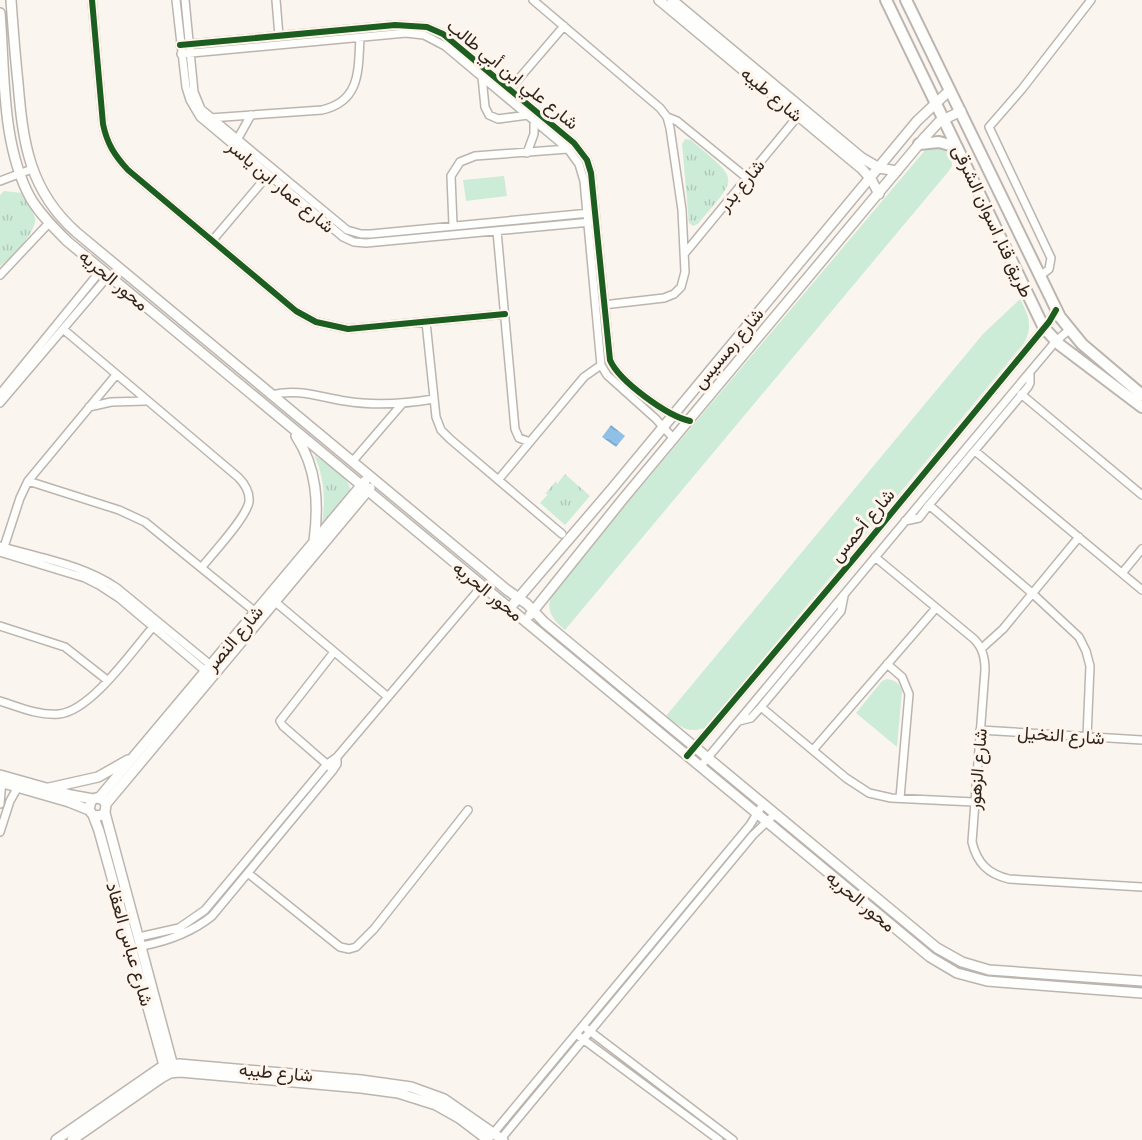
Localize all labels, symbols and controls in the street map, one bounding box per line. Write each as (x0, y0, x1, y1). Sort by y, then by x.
street label: شارع علي ابن أبي طالب (440, 14, 583, 137)
street label: شارع طيبه (736, 62, 807, 127)
street label: شارع عمار ابن ياسر (221, 135, 339, 238)
street label: طريق قنا, اسوان الشرقى (947, 141, 1038, 301)
street label: شارع بدر (713, 155, 770, 217)
street label: محور الحريه (75, 245, 153, 316)
street label: شارع رمسيس (688, 303, 769, 394)
street label: شارع أحمس (825, 484, 900, 567)
street label: محور الحريه (448, 557, 527, 626)
street label: شارع النصر (200, 601, 269, 677)
street label: شارع النخيل (1017, 721, 1105, 751)
street label: شارع الزهور (963, 727, 993, 812)
street label: محور الحريه (822, 866, 900, 937)
street label: شارع عباس العقاد (100, 880, 158, 1009)
street label: شارع طيبه (238, 1058, 314, 1088)

